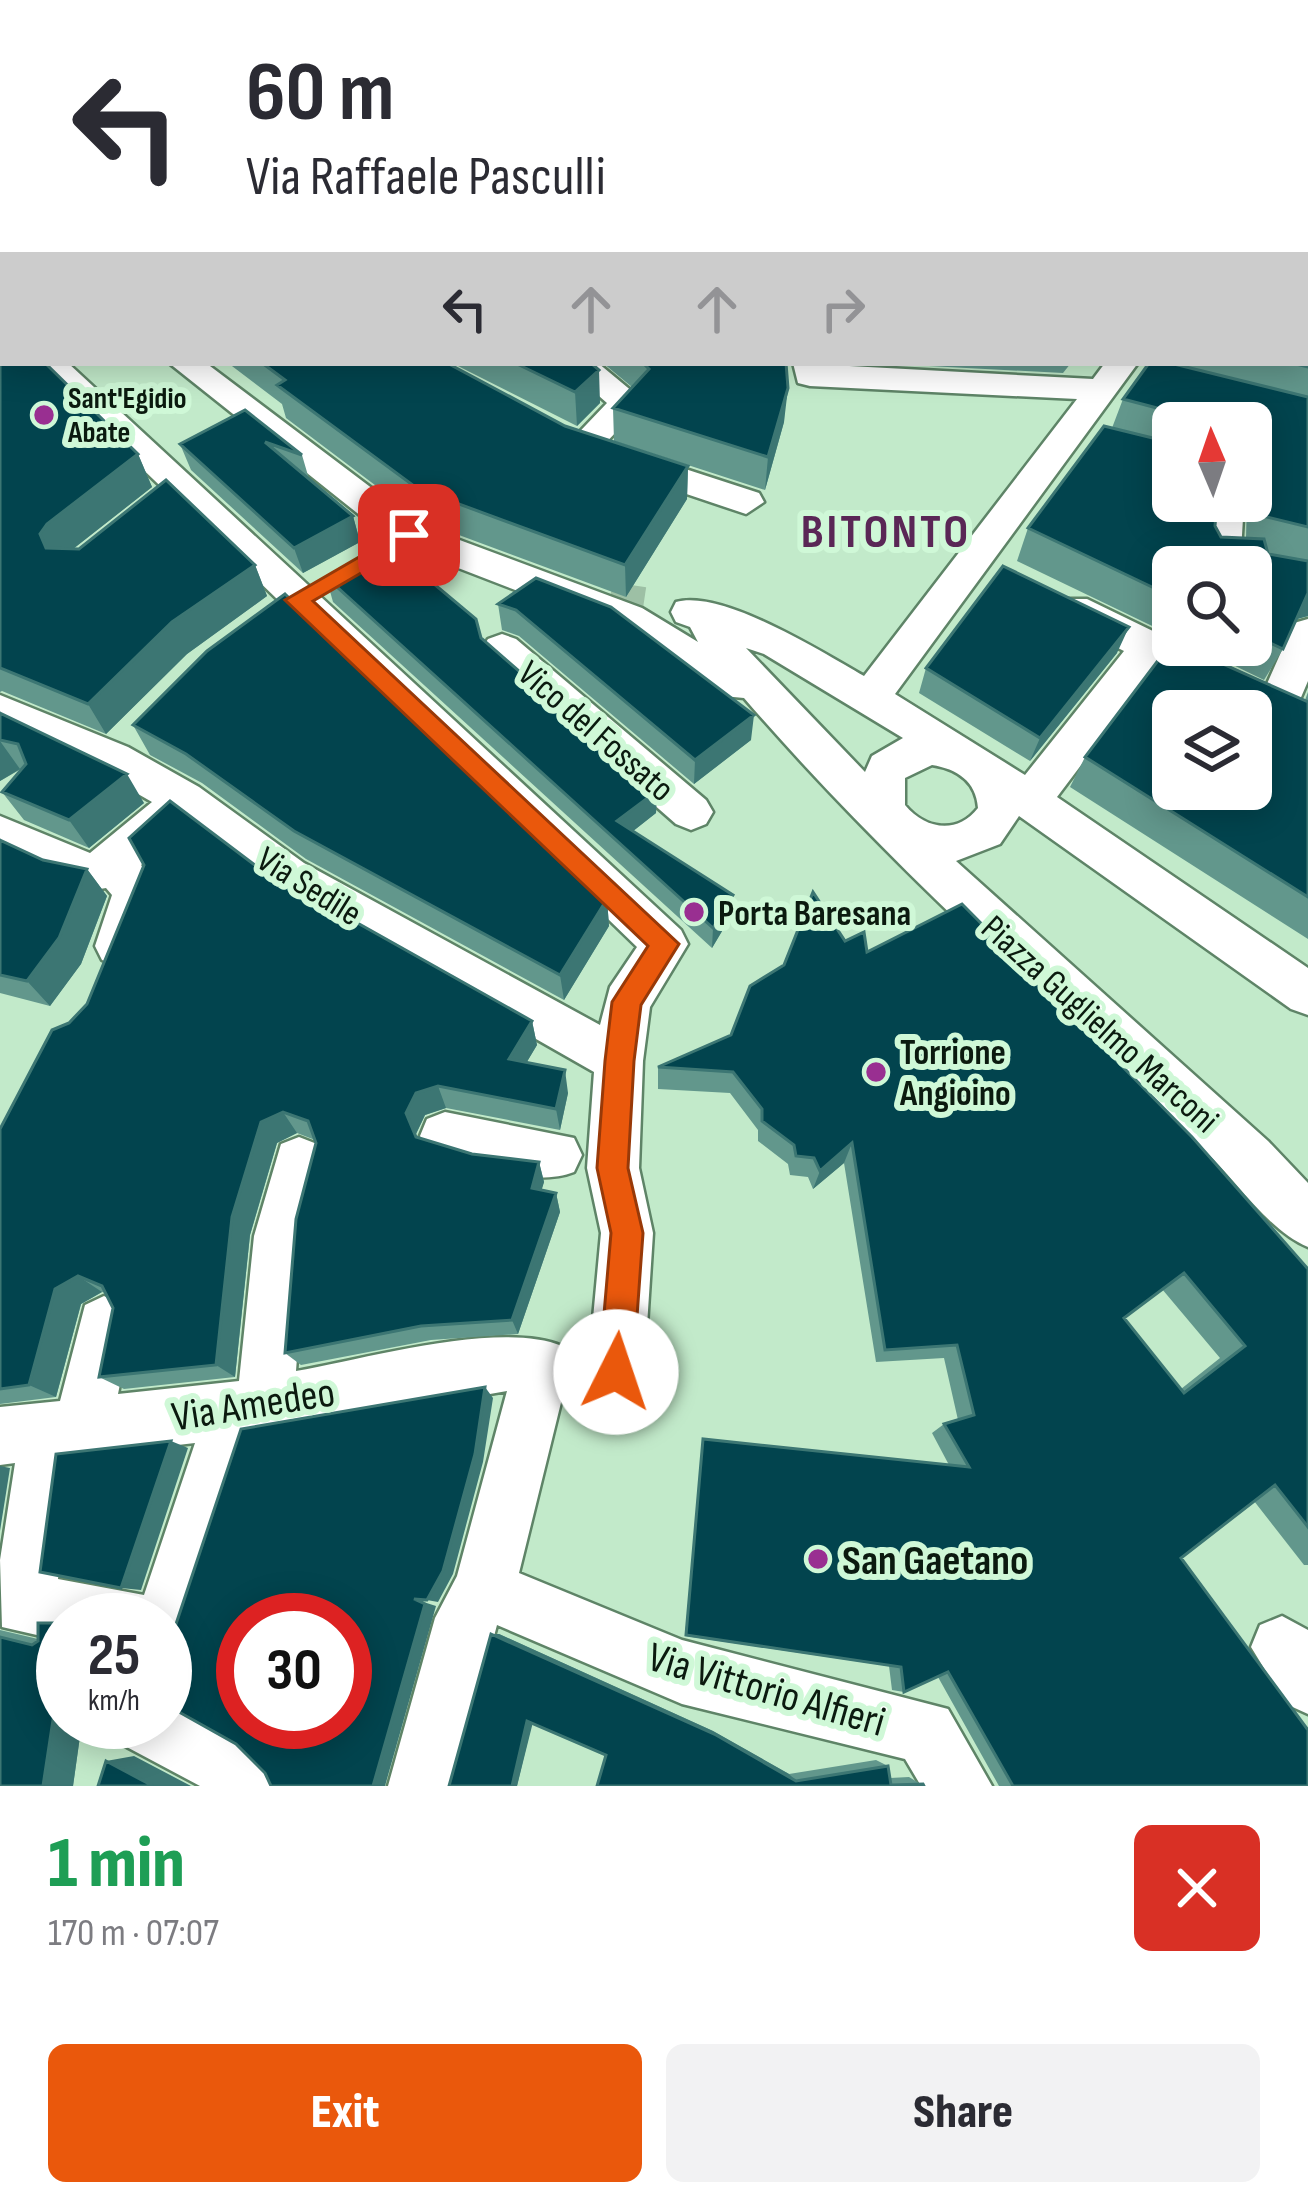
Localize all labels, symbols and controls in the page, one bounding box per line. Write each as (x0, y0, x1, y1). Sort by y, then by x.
text: 60 m (246, 43, 394, 144)
icon: left (48, 48, 204, 204)
text: Via Raffaele Pasculli (246, 145, 606, 210)
icon: left (432, 276, 498, 342)
icon: ahead (558, 276, 624, 342)
icon: ahead (684, 276, 750, 342)
icon: right (810, 276, 876, 342)
place label: Sant'Egidio Abate (67, 381, 187, 451)
marker: Sant'Egidio Abate (31, 402, 57, 428)
north arrow (1152, 402, 1272, 522)
map controls (1152, 402, 1272, 810)
pin (358, 484, 460, 586)
icon: arrive (376, 502, 442, 568)
district label: BITONTO (801, 504, 971, 561)
button: search (1152, 546, 1272, 666)
street label: Vico del Fossato (509, 652, 682, 811)
button: layers (1152, 690, 1272, 810)
street label: Via Sedile (248, 838, 369, 936)
place label: Porta Baresana (718, 893, 911, 936)
marker: Porta Baresana (681, 899, 707, 925)
street label: Piazza Guglielmo Marconi (972, 907, 1227, 1143)
place label: Torrione Angioino (899, 1032, 1011, 1116)
marker: Torrione Angioino (863, 1059, 889, 1085)
position arrow (553, 1309, 679, 1435)
street label: Via Amedeo (168, 1367, 338, 1443)
place label: San Gaetano (842, 1536, 1028, 1587)
marker: San Gaetano (805, 1546, 831, 1572)
speed limit sign: 30 (216, 1593, 372, 1749)
text: 25 (88, 1620, 140, 1692)
street label: Via Vittorio Alfieri (642, 1632, 891, 1749)
text: km/h (88, 1683, 140, 1719)
text: 1 min (48, 1821, 185, 1908)
button: close (1134, 1825, 1260, 1951)
text: 170 m · 07:07 (48, 1910, 219, 1957)
button: Exit (48, 2044, 642, 2182)
button: Share (666, 2044, 1260, 2182)

